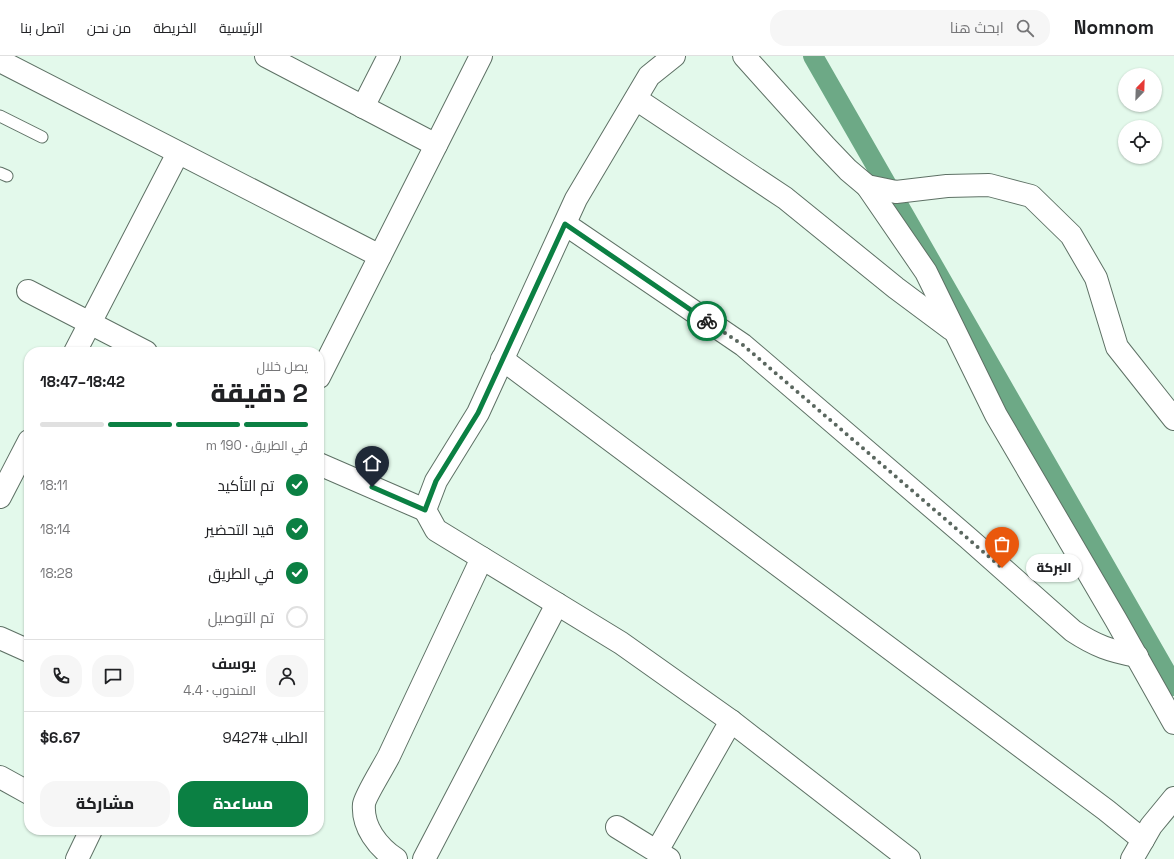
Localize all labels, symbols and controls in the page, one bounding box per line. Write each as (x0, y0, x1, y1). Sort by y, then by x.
search box (770, 10, 1050, 46)
text: Nomnom (1074, 15, 1154, 40)
icon: search (1014, 17, 1036, 39)
text: ابحث هنا (950, 18, 1004, 37)
text: اتصل بنا (20, 19, 65, 37)
text: من نحن (87, 19, 131, 37)
text: الخريطة (153, 19, 197, 37)
text: الرئيسية (219, 19, 263, 37)
north arrow (1118, 68, 1162, 112)
map controls (1118, 68, 1162, 164)
button: locate (1118, 120, 1162, 164)
courier (687, 301, 727, 341)
icon: bike (696, 310, 718, 332)
text: يصل خلال (256, 358, 308, 375)
text: 18:42–18:47 (40, 372, 125, 391)
text: 2 دقيقة (210, 376, 308, 410)
text: في الطريق · 190 m (206, 437, 308, 454)
pin (355, 446, 389, 487)
icon: home (361, 452, 383, 474)
icon: check (286, 474, 308, 496)
text: تم التأكيد (217, 476, 274, 495)
text: 18:11 (40, 477, 68, 494)
icon: check (286, 518, 308, 540)
text: قيد التحضير (205, 520, 274, 539)
text: 18:14 (40, 521, 70, 538)
pin (985, 527, 1019, 568)
icon: bag (991, 533, 1013, 555)
callout: البركة (1026, 554, 1082, 582)
text: البركة (1036, 559, 1072, 576)
icon: check (286, 562, 308, 584)
text: في الطريق (208, 564, 274, 583)
text: 18:28 (40, 565, 73, 582)
text: تم التوصيل (208, 608, 274, 627)
text: يوسف (211, 654, 256, 673)
button: phone (40, 655, 82, 697)
button: chat (92, 655, 134, 697)
button: person (266, 655, 308, 697)
text: المندوب · 4.4 (183, 682, 256, 699)
text: $6.67 (40, 728, 80, 747)
text: الطلب #9427 (223, 728, 308, 747)
button: مشاركة (40, 781, 170, 827)
button: مساعدة (178, 781, 308, 827)

